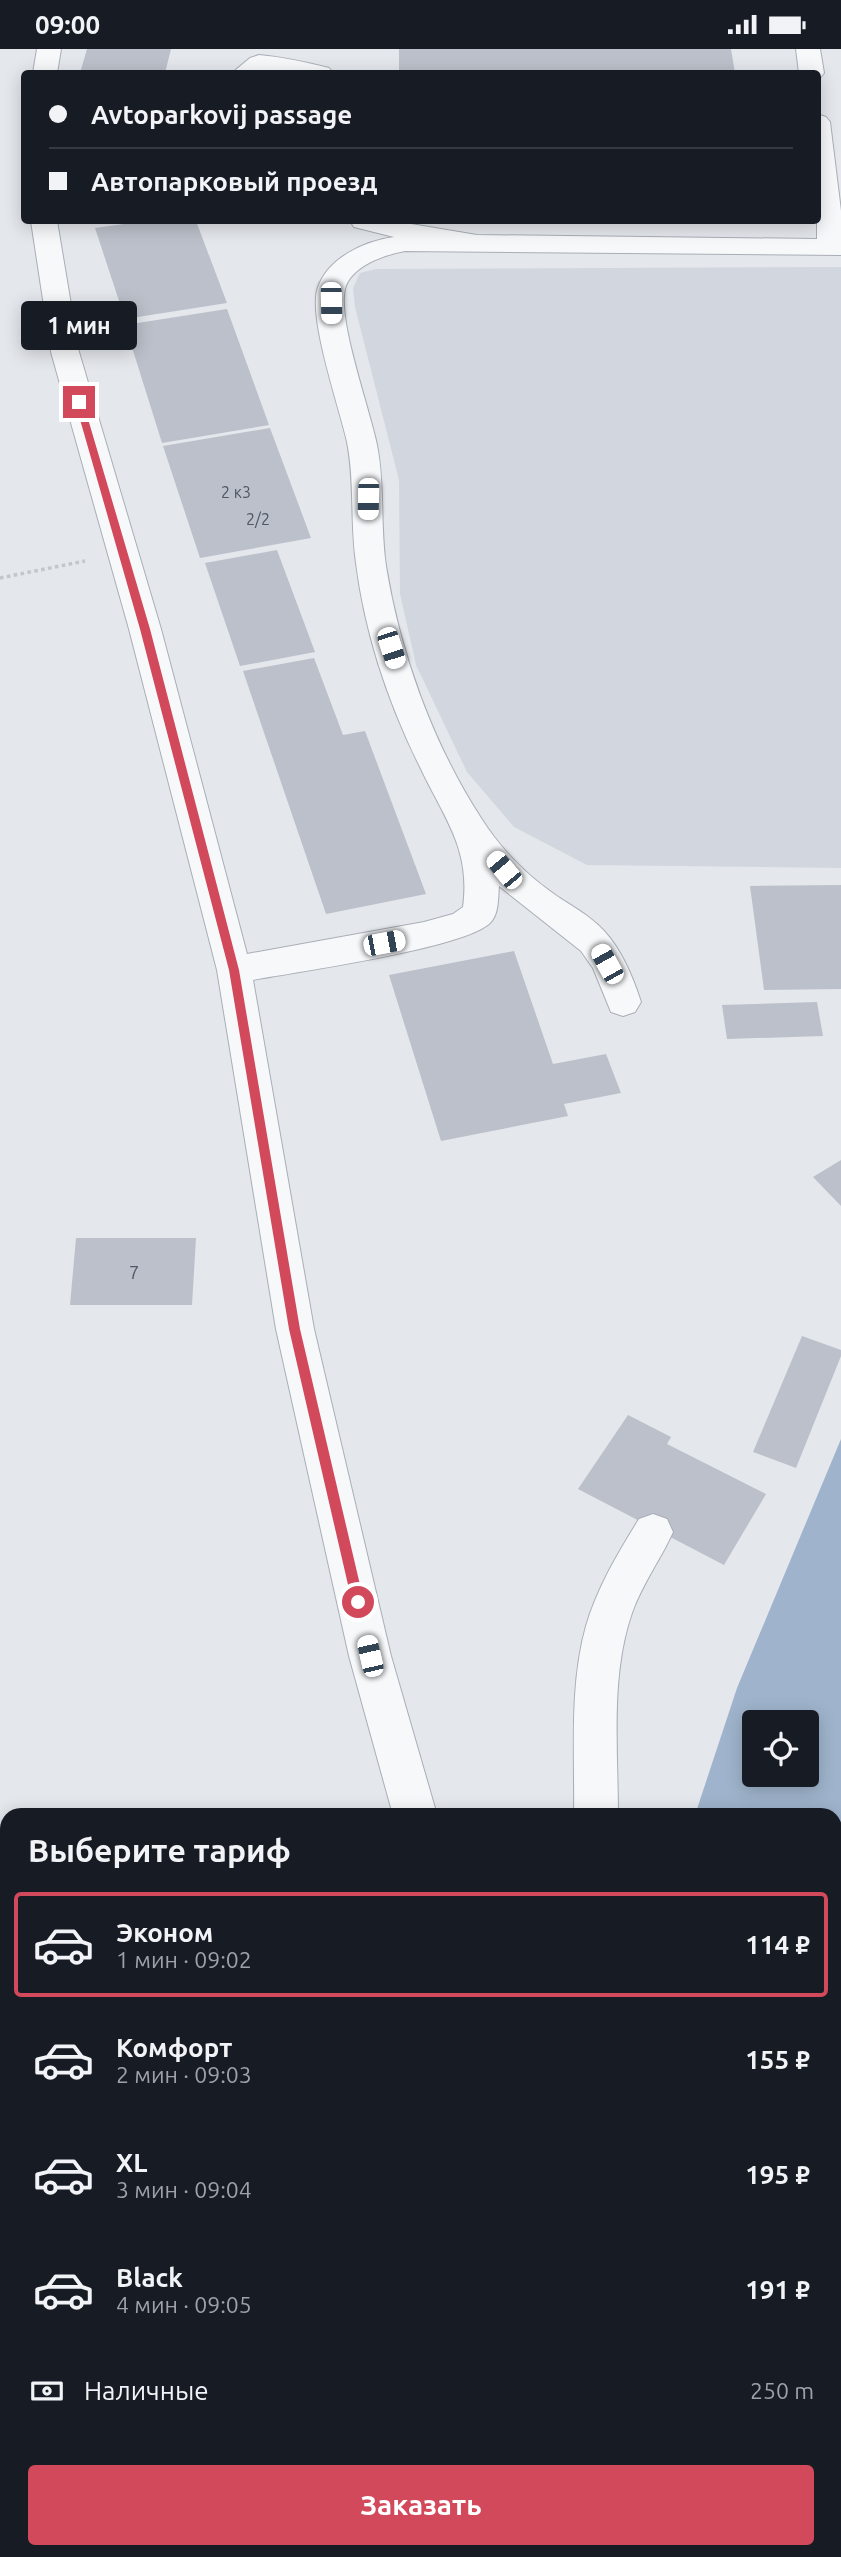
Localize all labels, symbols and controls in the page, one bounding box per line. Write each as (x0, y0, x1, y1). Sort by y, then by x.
text: 09:00 (35, 10, 100, 39)
text: Avtoparkovij passage (91, 100, 352, 129)
text: Автопарковый проезд (91, 167, 377, 196)
car (321, 282, 342, 324)
callout: 1 мин (21, 301, 137, 349)
text: 1 мин (47, 313, 111, 338)
route end (63, 386, 95, 418)
car (358, 478, 379, 520)
house number: 2 к3 (221, 483, 251, 501)
house number: 2/2 (246, 510, 270, 528)
car (375, 625, 408, 671)
car (483, 847, 526, 893)
car (362, 929, 407, 957)
car (588, 941, 627, 987)
house number: 7 (129, 1262, 139, 1282)
route start (342, 1586, 374, 1618)
car (356, 1633, 385, 1679)
map controls (742, 1710, 819, 1787)
button: locate (742, 1710, 819, 1787)
text: Выберите тариф (28, 1832, 291, 1868)
icon: car (32, 1913, 95, 1976)
text: Эконом (116, 1918, 213, 1947)
text: 114 ₽ (745, 1930, 810, 1959)
text: 1 мин · 09:02 (116, 1947, 252, 1972)
icon: car (32, 2028, 95, 2091)
text: Комфорт (116, 2033, 232, 2062)
text: 155 ₽ (745, 2045, 810, 2074)
text: 2 мин · 09:03 (116, 2062, 252, 2087)
icon: car (32, 2143, 95, 2206)
text: XL (116, 2148, 147, 2177)
text: 195 ₽ (745, 2160, 810, 2189)
text: 3 мин · 09:04 (116, 2177, 252, 2202)
icon: car (32, 2258, 95, 2321)
text: Black (116, 2263, 183, 2292)
text: 191 ₽ (745, 2275, 810, 2304)
text: 4 мин · 09:05 (116, 2292, 252, 2317)
icon: cash (28, 2372, 66, 2410)
text: Наличные (84, 2376, 209, 2405)
text: 250 m (750, 2378, 814, 2403)
button: Заказать (28, 2465, 814, 2545)

